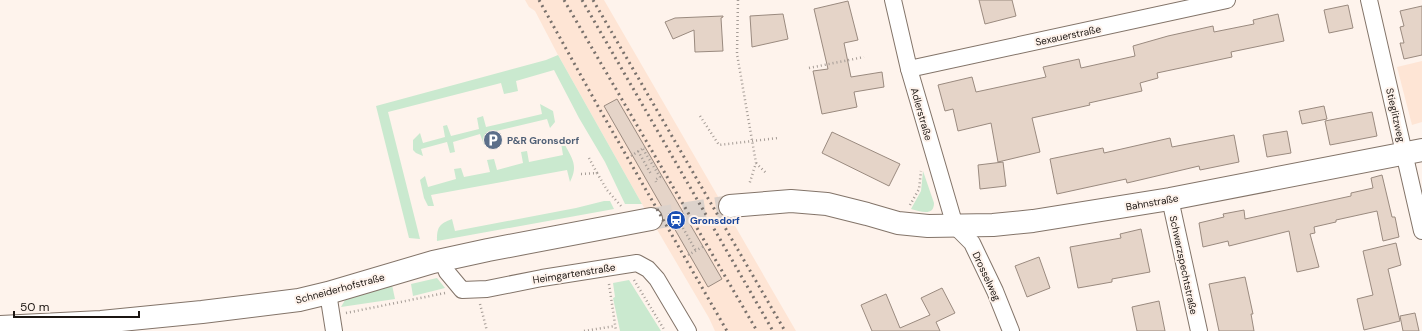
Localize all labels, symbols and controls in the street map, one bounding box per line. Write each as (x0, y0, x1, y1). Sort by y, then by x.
street label: Sexauerstraße (1034, 22, 1102, 49)
street label: Adlerstraße (908, 86, 935, 142)
street label: Stieglitzweg (1383, 87, 1408, 144)
parking icon: P&R Gronsdorf (482, 129, 504, 151)
place label: P&R Gronsdorf (507, 134, 579, 147)
street label: Bahnstraße (1125, 191, 1180, 213)
station icon: Gronsdorf (665, 209, 687, 231)
place label: Gronsdorf (690, 214, 740, 227)
street label: Schwarzspechtstraße (1167, 214, 1200, 316)
street label: Drosselweg (969, 249, 1004, 303)
street label: Heimgartenstraße (532, 260, 617, 286)
street label: Schneiderhofstraße (294, 270, 386, 307)
scale bar (14, 293, 139, 319)
text: 50 m (20, 299, 49, 315)

